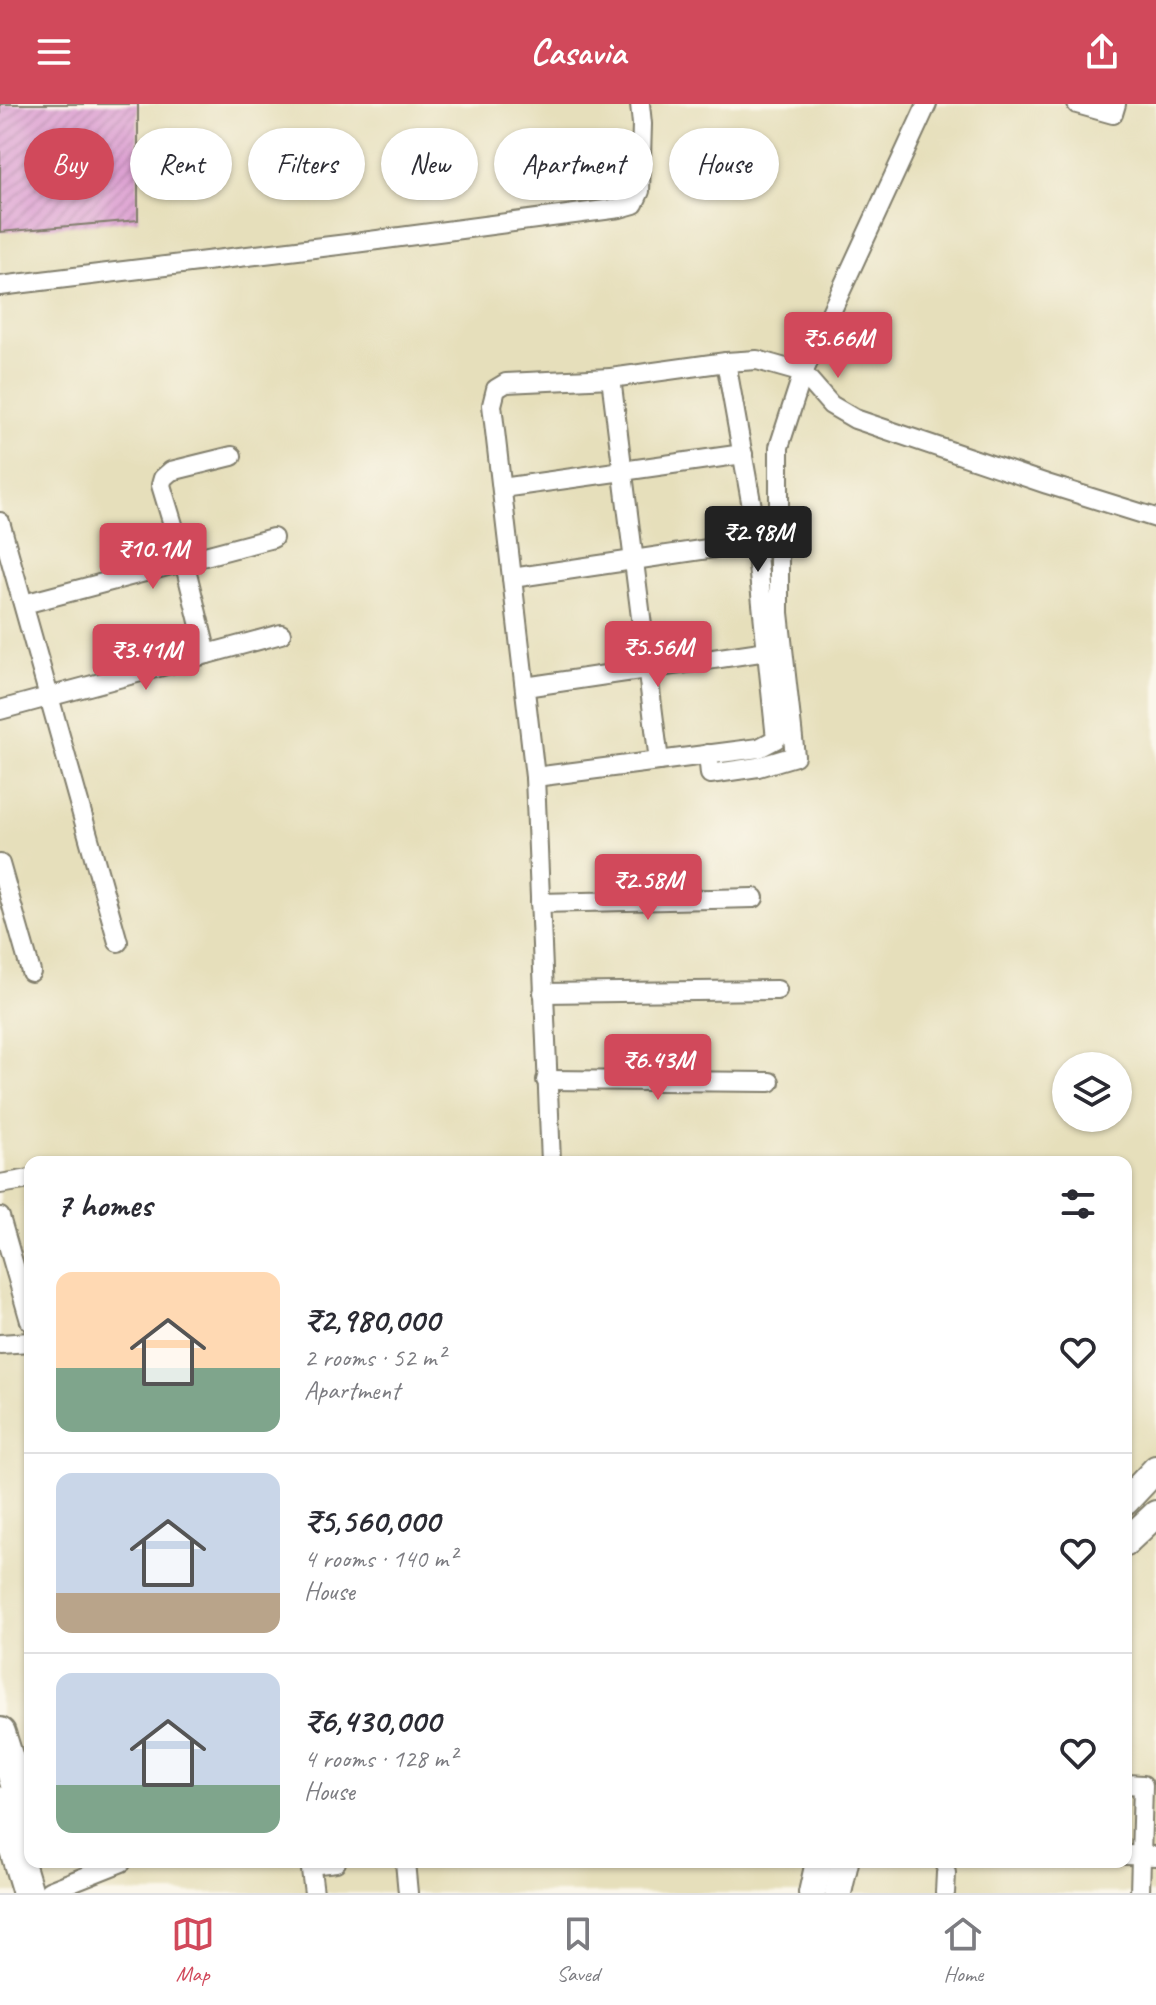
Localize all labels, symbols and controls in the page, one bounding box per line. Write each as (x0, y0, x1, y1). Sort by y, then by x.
text: Casavia (530, 29, 626, 75)
icon: menu (32, 30, 76, 74)
icon: share (1080, 30, 1124, 74)
chip: Buy (24, 128, 114, 200)
chip: Rent (130, 128, 232, 200)
chip: Filters (248, 128, 365, 200)
chip: New (381, 128, 478, 200)
chip: Apartment (494, 128, 653, 200)
chip: House (669, 128, 779, 200)
pin: ₹5.66M (773, 312, 903, 380)
text: ₹5.66M (802, 321, 874, 354)
pin: ₹2.98M (693, 506, 823, 574)
text: ₹2.98M (723, 515, 793, 548)
pin: ₹10.1M (88, 523, 218, 591)
text: ₹10.1M (118, 532, 188, 565)
pin: ₹5.56M (593, 621, 723, 689)
pin: ₹3.41M (81, 624, 211, 692)
text: ₹5.56M (623, 630, 693, 663)
text: ₹3.41M (111, 633, 181, 666)
pin: ₹2.58M (583, 854, 713, 922)
text: ₹2.58M (613, 863, 683, 896)
pin: ₹6.43M (593, 1034, 723, 1102)
text: ₹6.43M (622, 1043, 694, 1076)
map controls (1052, 1052, 1132, 1132)
button: layers (1052, 1052, 1132, 1132)
icon: filters (1056, 1182, 1100, 1226)
text: 7 homes (56, 1183, 152, 1226)
text: ₹2,980,000 (304, 1298, 439, 1341)
icon: home (120, 1304, 216, 1400)
icon: heart (1056, 1330, 1100, 1374)
text: 2 rooms · 52 m² (304, 1341, 445, 1374)
text: Apartment (304, 1374, 400, 1407)
text: ₹5,560,000 (304, 1499, 440, 1542)
icon: home (120, 1505, 216, 1601)
icon: heart (1056, 1531, 1100, 1575)
text: 4 rooms · 140 m² (304, 1542, 456, 1575)
text: House (304, 1575, 355, 1608)
text: ₹6,430,000 (304, 1699, 441, 1742)
icon: home (120, 1705, 216, 1801)
icon: heart (1056, 1731, 1100, 1775)
text: 4 rooms · 128 m² (304, 1742, 456, 1775)
text: House (304, 1775, 355, 1808)
tab: Map (171, 1912, 215, 1988)
tab: Saved (556, 1912, 600, 1988)
tab: Home (941, 1912, 985, 1988)

